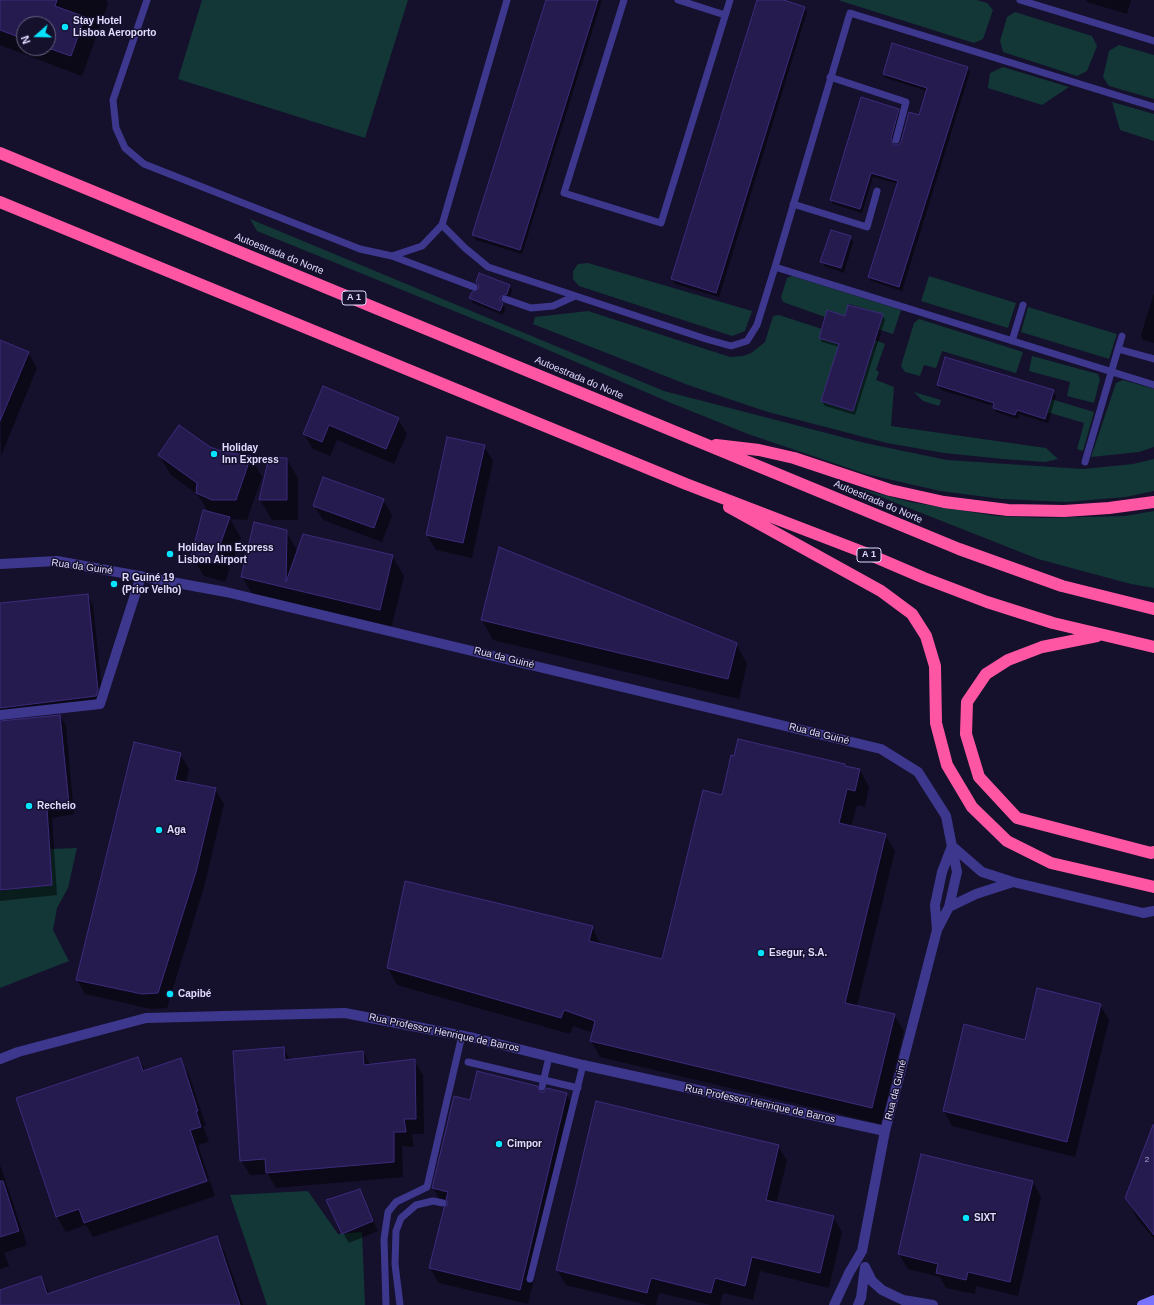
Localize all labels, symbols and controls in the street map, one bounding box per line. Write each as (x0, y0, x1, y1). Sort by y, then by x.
place label: Stay Hotel Lisboa Aeroporto (73, 15, 156, 38)
north arrow (16, 16, 56, 56)
marker: Stay Hotel Lisboa Aeroporto (60, 22, 70, 32)
text: N (19, 34, 33, 46)
street label: Autoestrada do Norte (233, 231, 325, 277)
road number: A 1 (342, 291, 366, 305)
street label: Autoestrada do Norte (533, 354, 625, 402)
place label: Holiday Inn Express (222, 442, 279, 466)
marker: Holiday Inn Express (209, 449, 219, 459)
street label: Autoestrada do Norte (832, 478, 924, 526)
place label: Holiday Inn Express Lisbon Airport (178, 542, 274, 566)
road number: A 1 (857, 548, 881, 562)
marker: Holiday Inn Express Lisbon Airport (165, 549, 175, 559)
street label: Rua da Guiné (51, 557, 113, 577)
place label: R Guiné 19 (Prior Velho) (122, 572, 181, 596)
marker: R Guiné 19 (Prior Velho) (109, 579, 119, 589)
street label: Rua da Guiné (473, 645, 535, 671)
street label: Rua da Guiné (788, 721, 850, 747)
place label: Recheio (37, 800, 76, 812)
marker: Recheio (24, 801, 34, 811)
place label: Aga (167, 824, 186, 836)
marker: Aga (154, 825, 164, 835)
place label: Esegur, S.A. (769, 947, 827, 959)
marker: Esegur, S.A. (756, 948, 766, 958)
place label: Capibé (178, 988, 211, 1000)
marker: Capibé (165, 989, 175, 999)
street label: Rua Professor Henrique de Barros (368, 1011, 520, 1055)
street label: Rua da Guiné (883, 1059, 909, 1121)
street label: Rua Professor Henrique de Barros (684, 1082, 836, 1126)
place label: Cimpor (507, 1138, 542, 1150)
marker: Cimpor (494, 1139, 504, 1149)
house number: 2 (1145, 1155, 1149, 1165)
place label: SIXT (974, 1212, 996, 1224)
marker: SIXT (961, 1213, 971, 1223)

